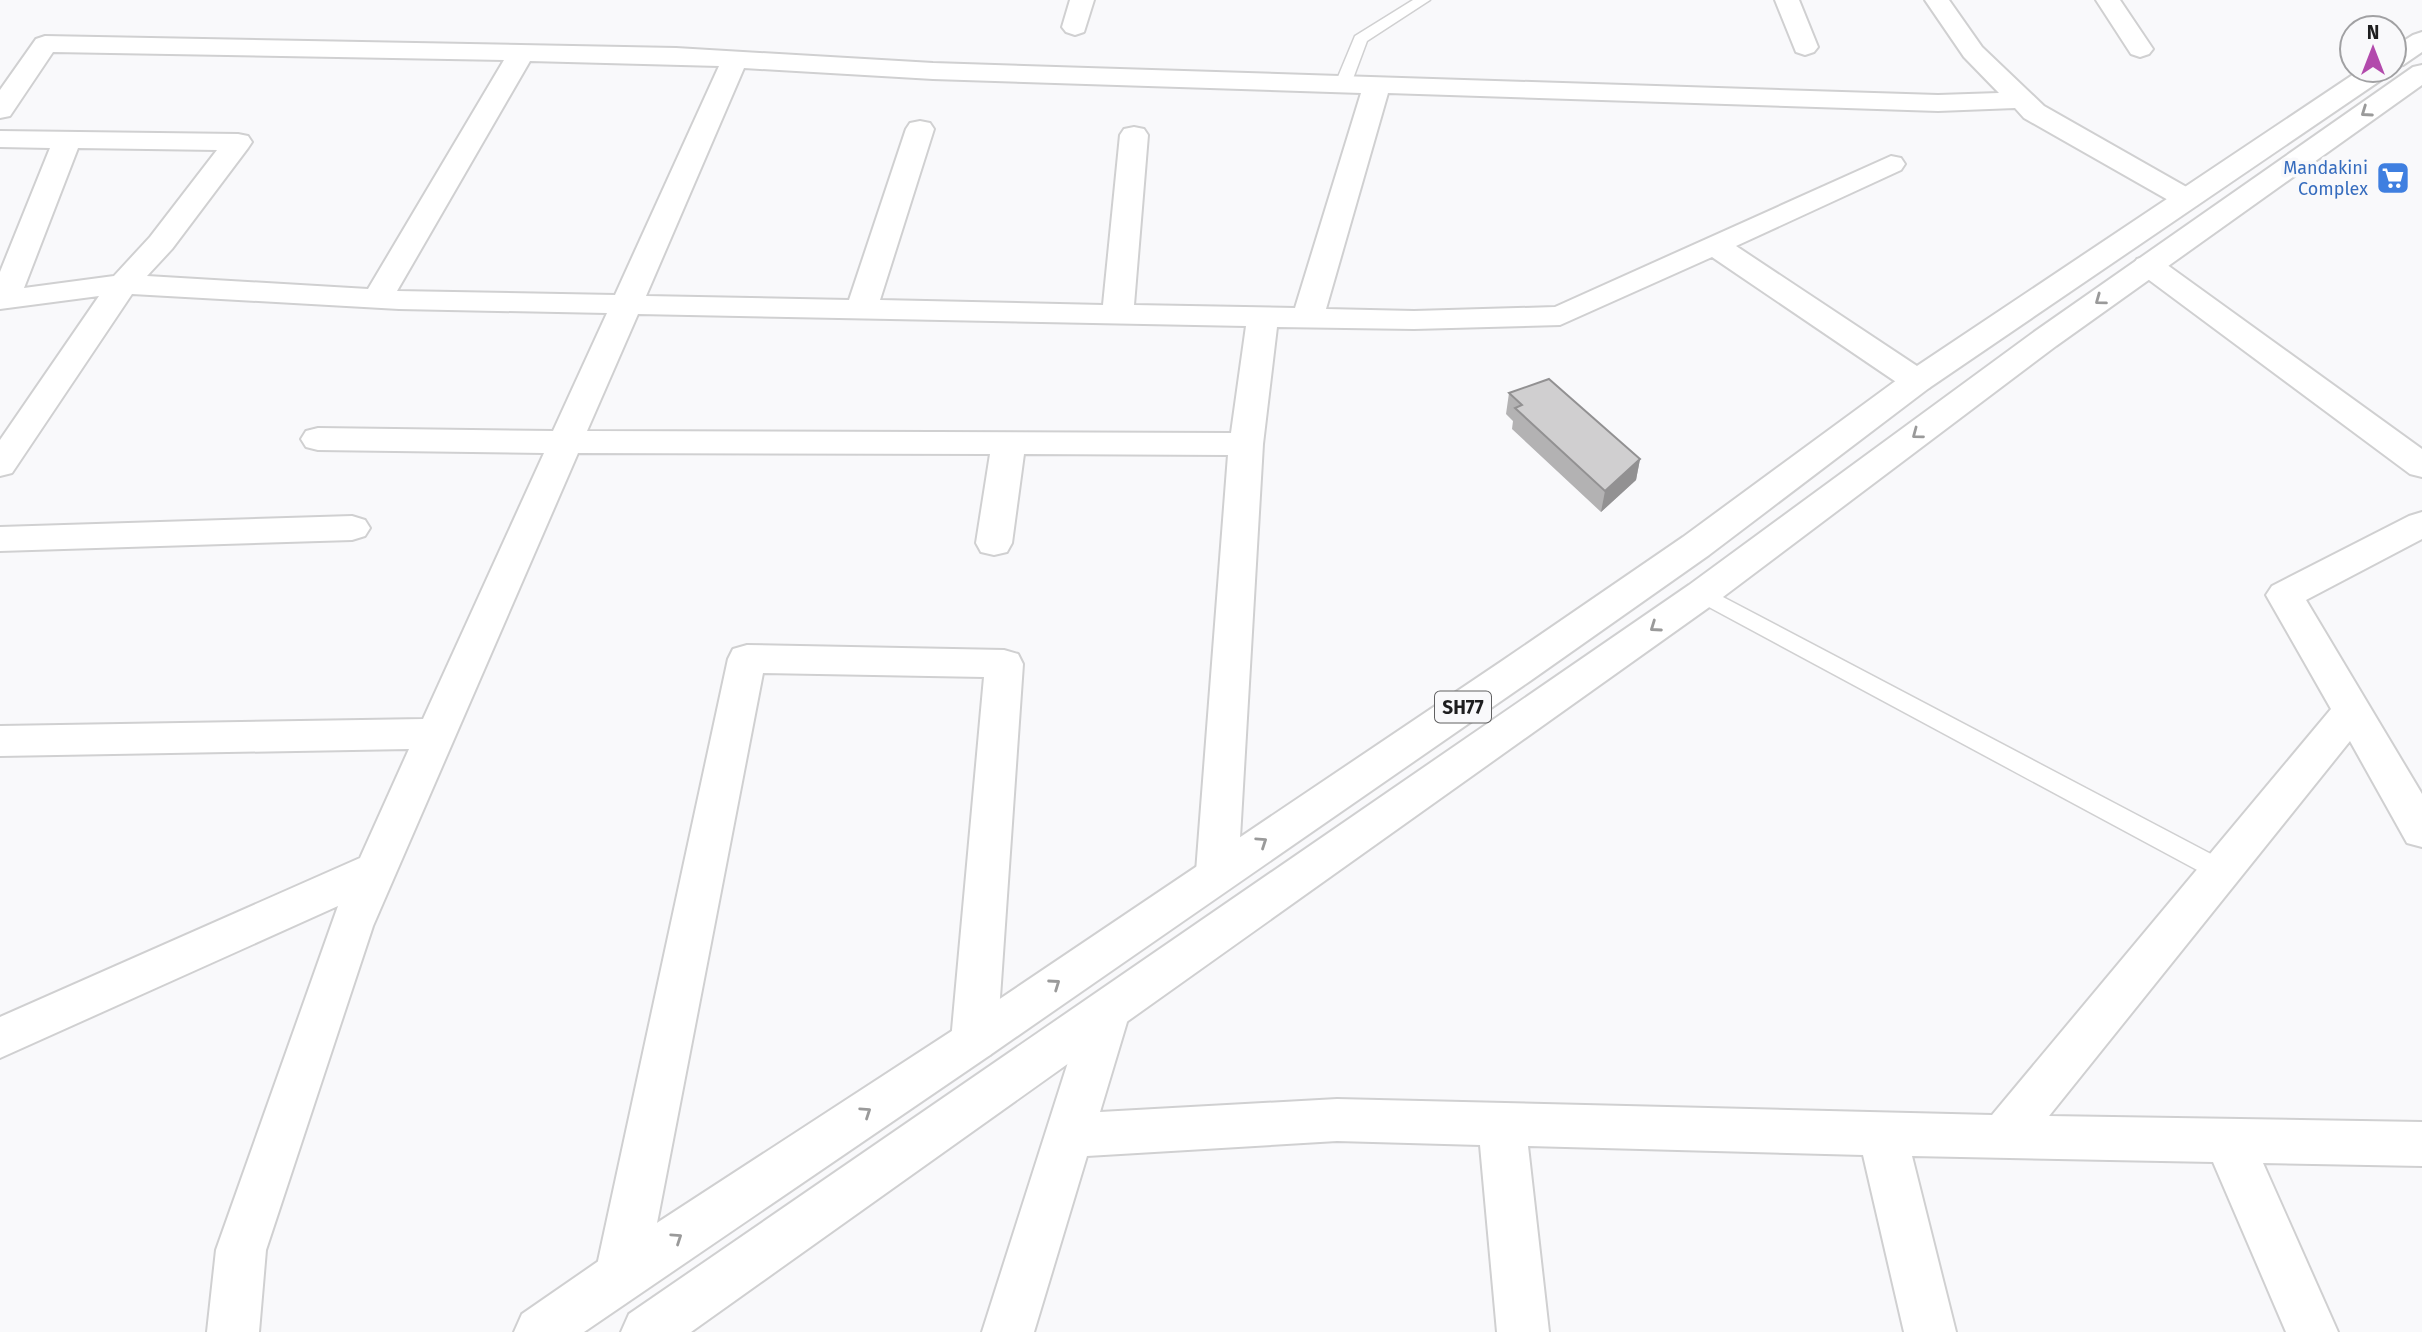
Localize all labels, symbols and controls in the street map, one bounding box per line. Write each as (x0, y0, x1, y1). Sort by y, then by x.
north arrow (2338, 14, 2408, 84)
text: N (2367, 21, 2379, 44)
one-way arrow (2361, 104, 2374, 116)
place label: Mandakini Complex (2283, 157, 2368, 200)
supermarket icon: Mandakini Complex (2374, 159, 2412, 197)
one-way arrow (2095, 291, 2108, 304)
one-way arrow (1912, 426, 1925, 439)
one-way arrow (1650, 619, 1663, 631)
road number: SH77 (1435, 692, 1491, 722)
one-way arrow (1255, 837, 1268, 850)
one-way arrow (1047, 980, 1060, 992)
one-way arrow (859, 1107, 872, 1120)
one-way arrow (669, 1233, 682, 1246)

